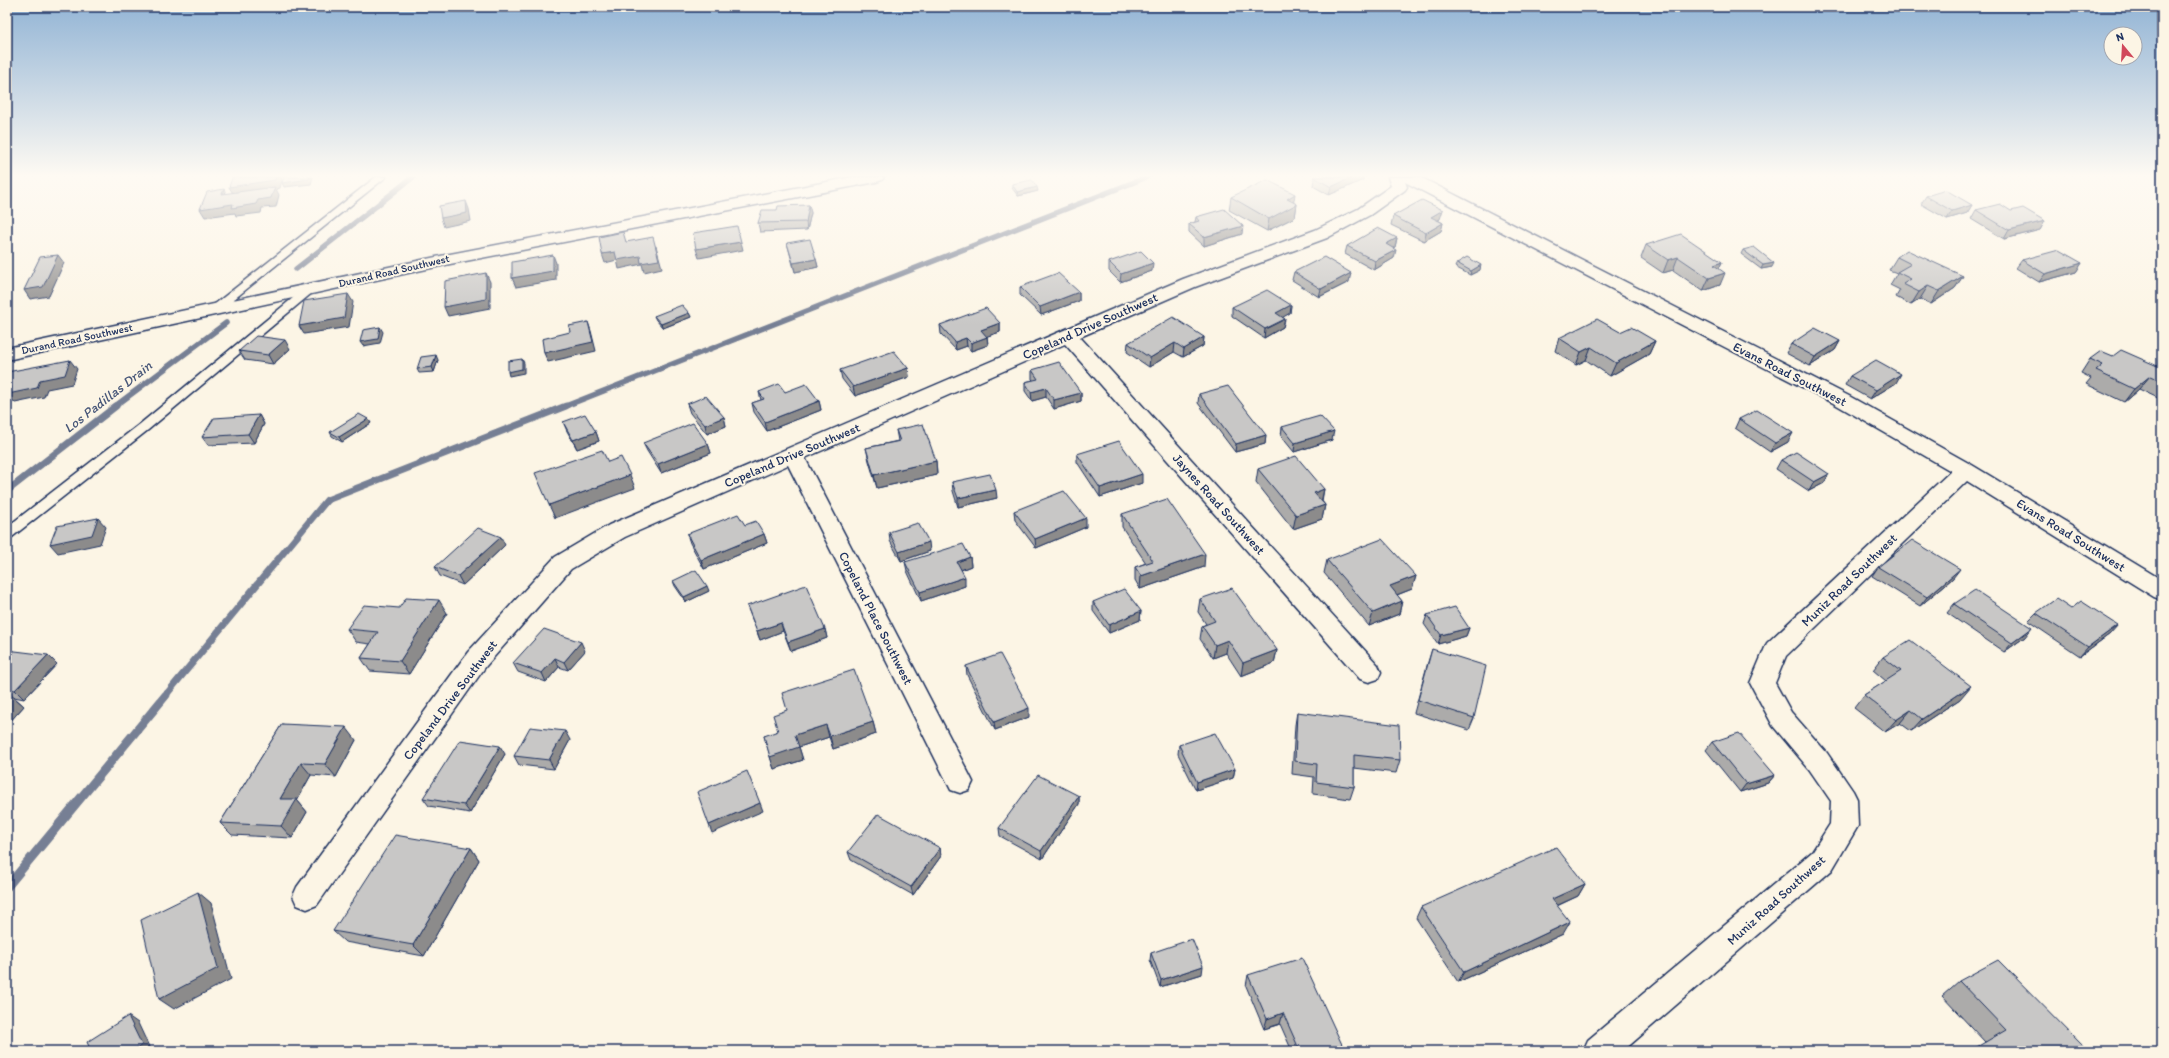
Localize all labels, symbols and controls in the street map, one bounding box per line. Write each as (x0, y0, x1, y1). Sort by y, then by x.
north arrow (2103, 26, 2143, 66)
text: N (2115, 30, 2126, 44)
street label: Durand Road Southwest (337, 252, 451, 290)
street label: Copeland Drive Southwest (1020, 289, 1160, 363)
street label: Durand Road Southwest (20, 321, 134, 357)
street label: Evans Road Southwest (1731, 339, 1849, 409)
water label: Los Padillas Drain (60, 357, 156, 437)
street label: Copeland Drive Southwest (722, 419, 862, 490)
street label: Jaynes Road Southwest (1170, 450, 1268, 558)
street label: Evans Road Southwest (2014, 495, 2128, 575)
street label: Muniz Road Southwest (1798, 530, 1900, 629)
street label: Copeland Place Southwest (836, 549, 916, 687)
street label: Copeland Drive Southwest (400, 637, 500, 763)
street label: Muniz Road Southwest (1724, 852, 1828, 948)

